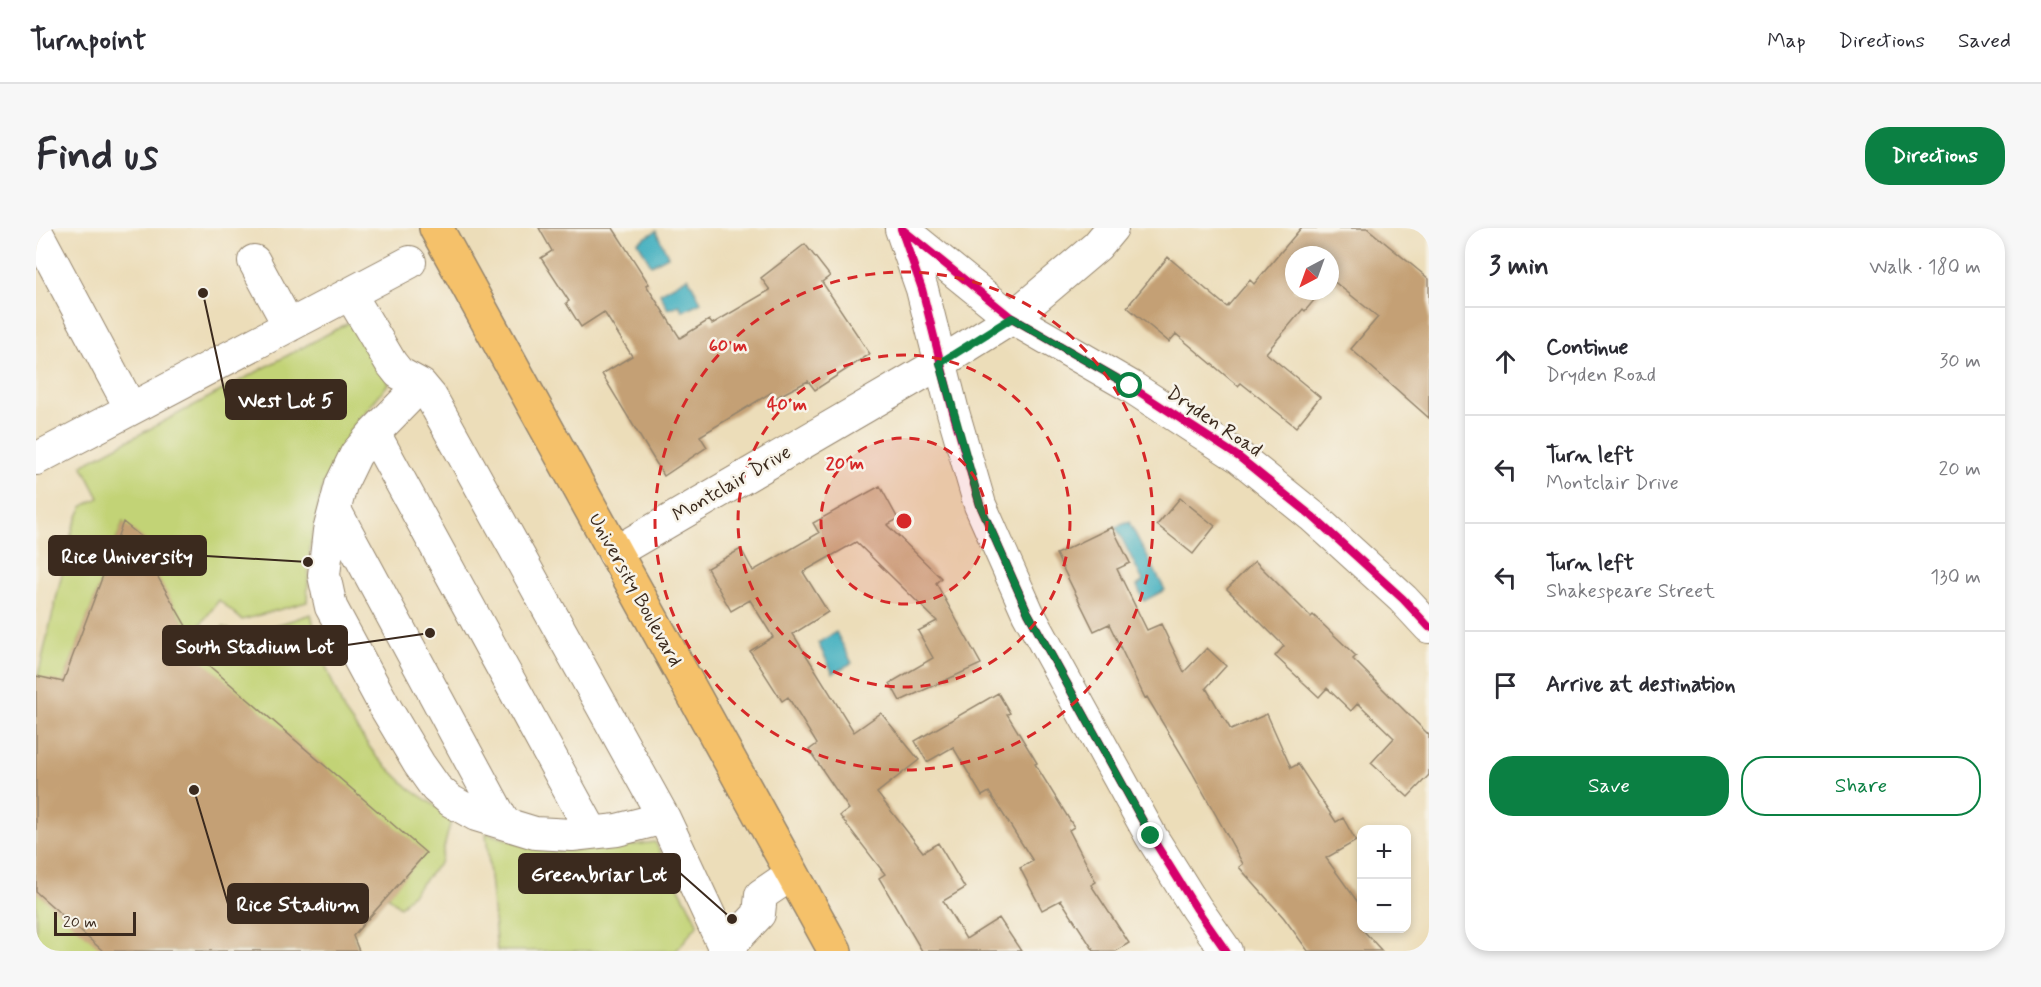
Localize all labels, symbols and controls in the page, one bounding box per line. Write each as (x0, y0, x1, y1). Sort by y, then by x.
text: Turnpoint (30, 23, 146, 60)
text: Map (1767, 27, 1806, 55)
text: Directions (1839, 27, 1925, 55)
text: Saved (1958, 27, 2011, 55)
button: Directions (1865, 127, 2005, 185)
text: Find us (36, 129, 158, 184)
north arrow (1285, 246, 1339, 300)
text: 3 min (1489, 250, 1549, 284)
text: Walk · 180 m (1869, 254, 1981, 281)
text: 60 m (709, 334, 747, 358)
text: Continue (1546, 334, 1628, 362)
icon: ahead (1489, 345, 1522, 378)
text: 30 m (1939, 348, 1981, 375)
text: Dryden Road (1546, 362, 1656, 389)
route start (1116, 372, 1142, 398)
callout: West Lot 5 (226, 380, 346, 419)
street label: Dryden Road (1161, 380, 1267, 464)
text: West Lot 5 (237, 387, 334, 415)
text: 40 m (767, 393, 807, 417)
street label: Montclair Drive (668, 439, 796, 529)
text: Turn left (1546, 442, 1634, 470)
text: 20 m (826, 452, 864, 476)
icon: left (1489, 453, 1522, 486)
text: 20 m (1938, 456, 1981, 483)
text: Montclair Drive (1546, 470, 1679, 497)
street label: University Boulevard (582, 508, 688, 672)
centre of rings (894, 511, 914, 531)
callout: Rice University (49, 536, 206, 575)
text: Rice University (61, 543, 193, 571)
text: Turn left (1546, 550, 1634, 578)
icon: left (1489, 561, 1522, 594)
text: 130 m (1930, 564, 1981, 591)
text: Shakespeare Street (1546, 578, 1715, 605)
callout: South Stadium Lot (163, 626, 347, 665)
text: South Stadium Lot (175, 633, 335, 661)
icon: arrive (1489, 669, 1522, 702)
text: Arrive at destination (1546, 671, 1736, 699)
button: Save (1489, 756, 1729, 816)
button: Share (1741, 756, 1981, 816)
route end (1137, 822, 1163, 848)
map controls (1357, 825, 1411, 933)
button: + (1357, 825, 1411, 879)
callout: Greenbriar Lot (519, 854, 680, 893)
text: Greenbriar Lot (531, 861, 667, 889)
button: − (1357, 879, 1411, 933)
callout: Rice Stadium (228, 884, 368, 923)
text: Rice Stadium (236, 891, 360, 919)
scale bar (54, 909, 136, 936)
text: 20 m (63, 912, 97, 933)

